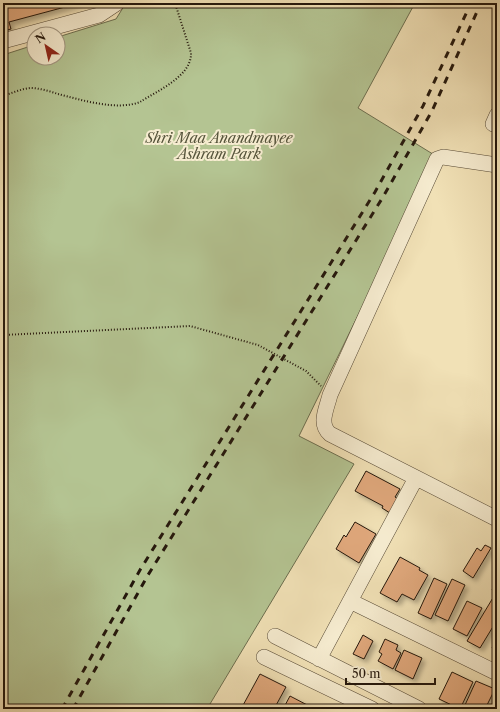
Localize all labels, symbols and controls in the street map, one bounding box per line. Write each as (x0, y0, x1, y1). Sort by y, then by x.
north arrow (26, 26, 66, 66)
text: N (33, 29, 49, 46)
park label: Shri Maa Anandmayee Ashram Park (144, 129, 294, 163)
scale bar (346, 660, 435, 686)
text: 50 m (352, 666, 381, 681)

